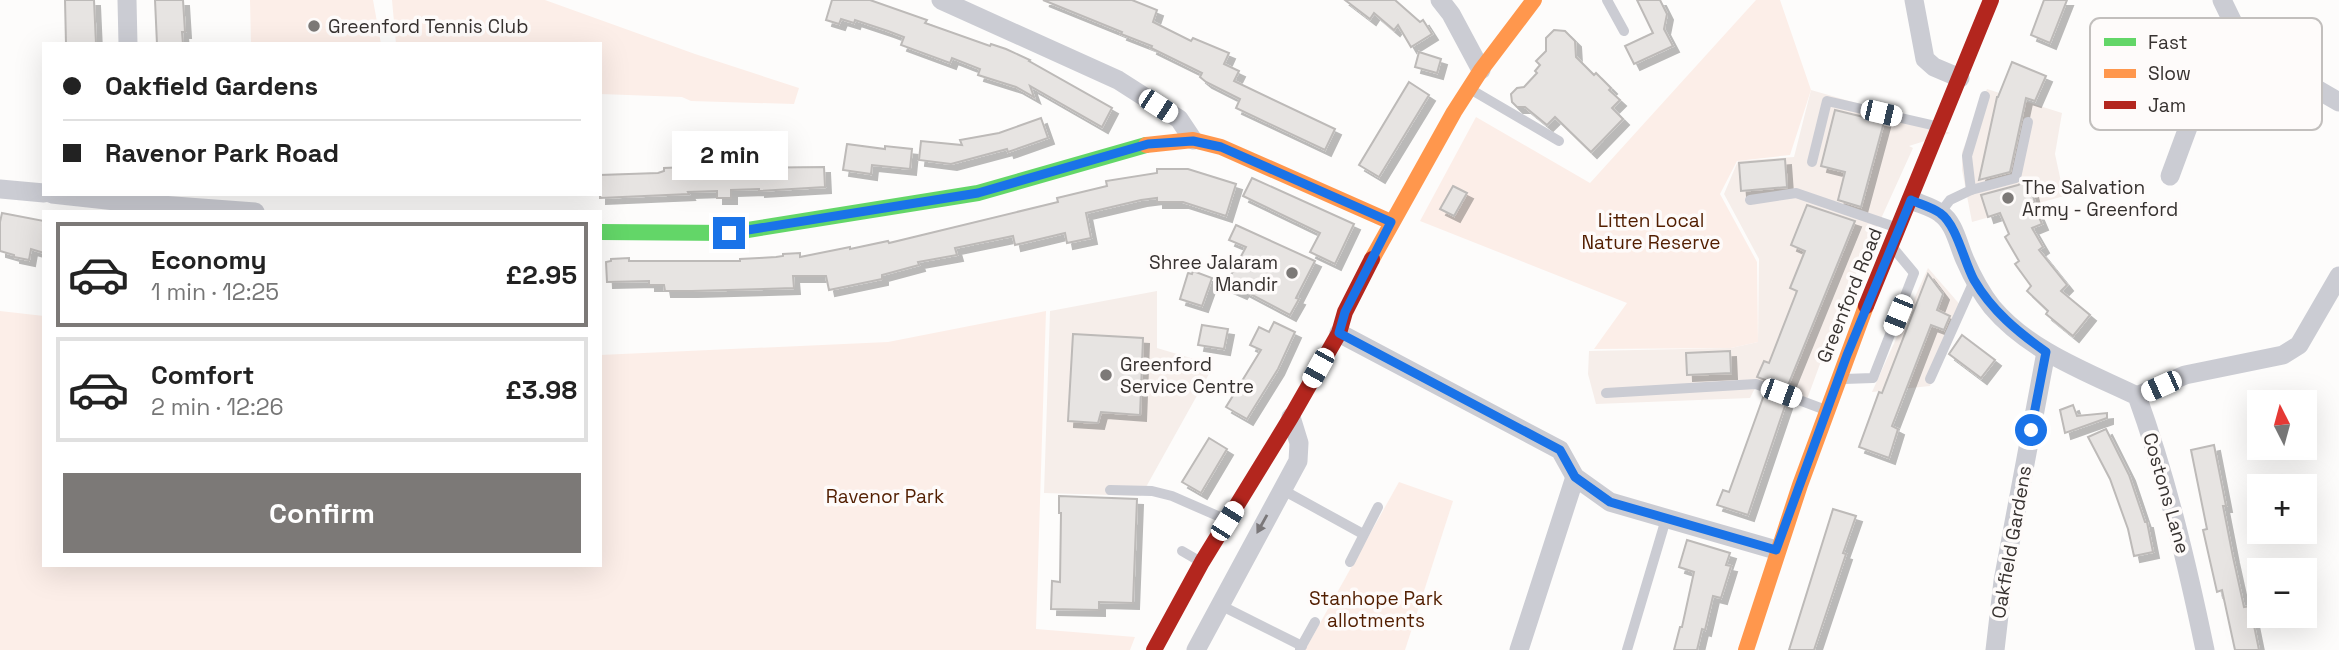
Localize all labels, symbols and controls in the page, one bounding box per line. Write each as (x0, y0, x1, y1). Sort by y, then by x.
place label: Greenford Tennis Club (328, 14, 528, 39)
marker: Greenford Tennis Club (306, 18, 322, 34)
legend (2090, 18, 2322, 130)
text: Fast (2148, 30, 2188, 55)
text: Slow (2148, 61, 2191, 86)
text: Oakfield Gardens (105, 69, 318, 103)
car (1135, 86, 1182, 126)
text: Jam (2148, 93, 2186, 118)
car (1859, 98, 1904, 128)
callout: 2 min (671, 132, 787, 180)
text: Ravenor Park Road (105, 136, 339, 170)
text: 2 min (700, 140, 760, 170)
place label: The Salvation Army - Greenford (2022, 175, 2178, 222)
marker: The Salvation Army - Greenford (2000, 190, 2016, 206)
park label: Litten Local Nature Reserve (1581, 208, 1721, 255)
route end (713, 217, 745, 249)
street label: Greenford Road (1811, 224, 1888, 366)
icon: car (67, 243, 130, 306)
text: Economy (151, 243, 267, 277)
place label: Shree Jalaram Mandir (1149, 250, 1278, 297)
text: £2.95 (506, 258, 577, 292)
marker: Shree Jalaram Mandir (1284, 265, 1300, 281)
text: 1 min · 12:25 (151, 277, 279, 307)
car (1881, 292, 1916, 338)
car (1299, 345, 1338, 391)
place label: Greenford Service Centre (1120, 352, 1254, 399)
icon: car (67, 358, 130, 421)
text: Comfort (151, 358, 254, 392)
marker: Greenford Service Centre (1098, 367, 1114, 383)
car (2138, 368, 2185, 404)
text: £3.98 (505, 373, 577, 407)
car (1758, 376, 1805, 410)
north arrow (2247, 390, 2317, 460)
map controls (2247, 390, 2317, 628)
text: 2 min · 12:26 (151, 392, 284, 422)
route start (2015, 414, 2047, 446)
street label: Costons Lane (2137, 430, 2196, 556)
street label: Oakfield Gardens (1986, 464, 2037, 621)
button: Confirm (63, 473, 581, 553)
button: + (2247, 474, 2317, 544)
park label: Ravenor Park (826, 484, 944, 509)
car (1207, 498, 1248, 544)
one-way arrow (1257, 514, 1268, 534)
button: − (2247, 558, 2317, 628)
park label: Stanhope Park allotments (1309, 586, 1443, 633)

